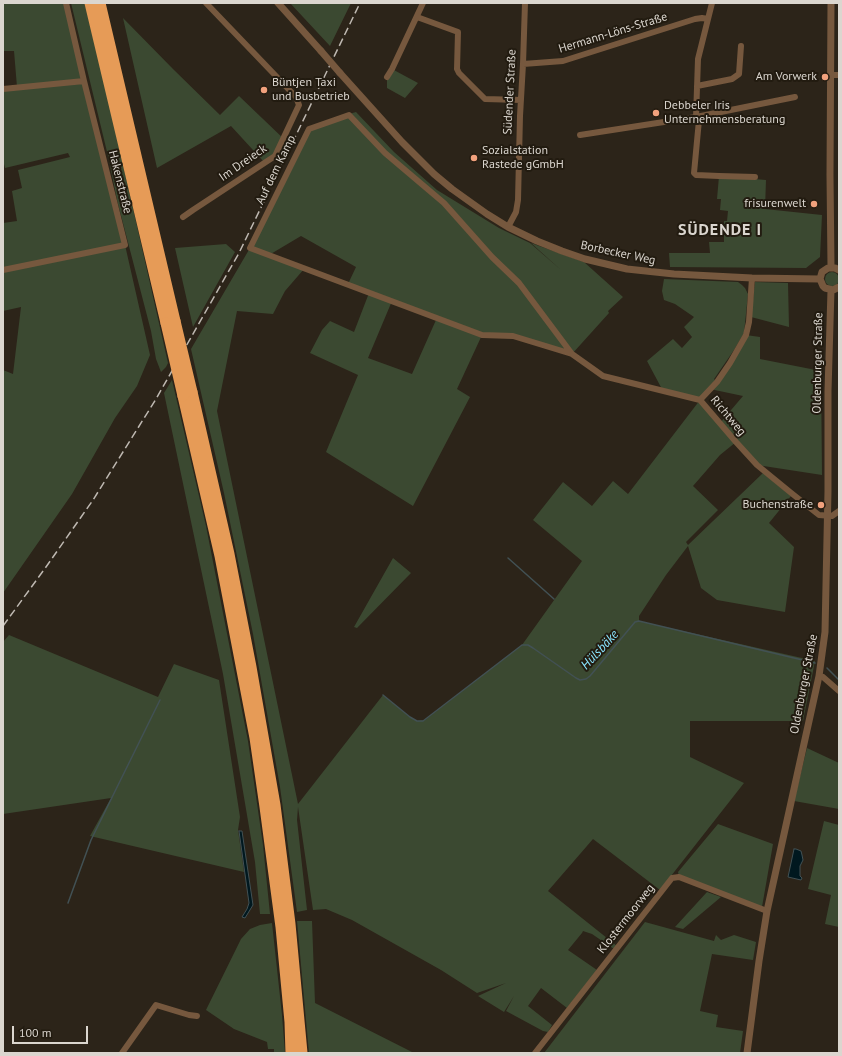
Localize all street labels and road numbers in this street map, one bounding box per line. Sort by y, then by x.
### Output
street label: Hermann-Löns-Straße [557,10,669,56]
street label: Südender Straße [501,49,519,135]
street label: Auf dem Kamp [253,133,299,207]
street label: Im Dreieck [216,141,270,185]
street label: Hakenstraße [105,149,135,215]
street label: Borbecker Weg [579,238,657,268]
street label: Oldenburger Straße [810,312,826,414]
street label: Richtweg [707,393,749,439]
street label: Oldenburger Straße [787,633,821,735]
street label: Klostermoorweg [594,881,658,957]

